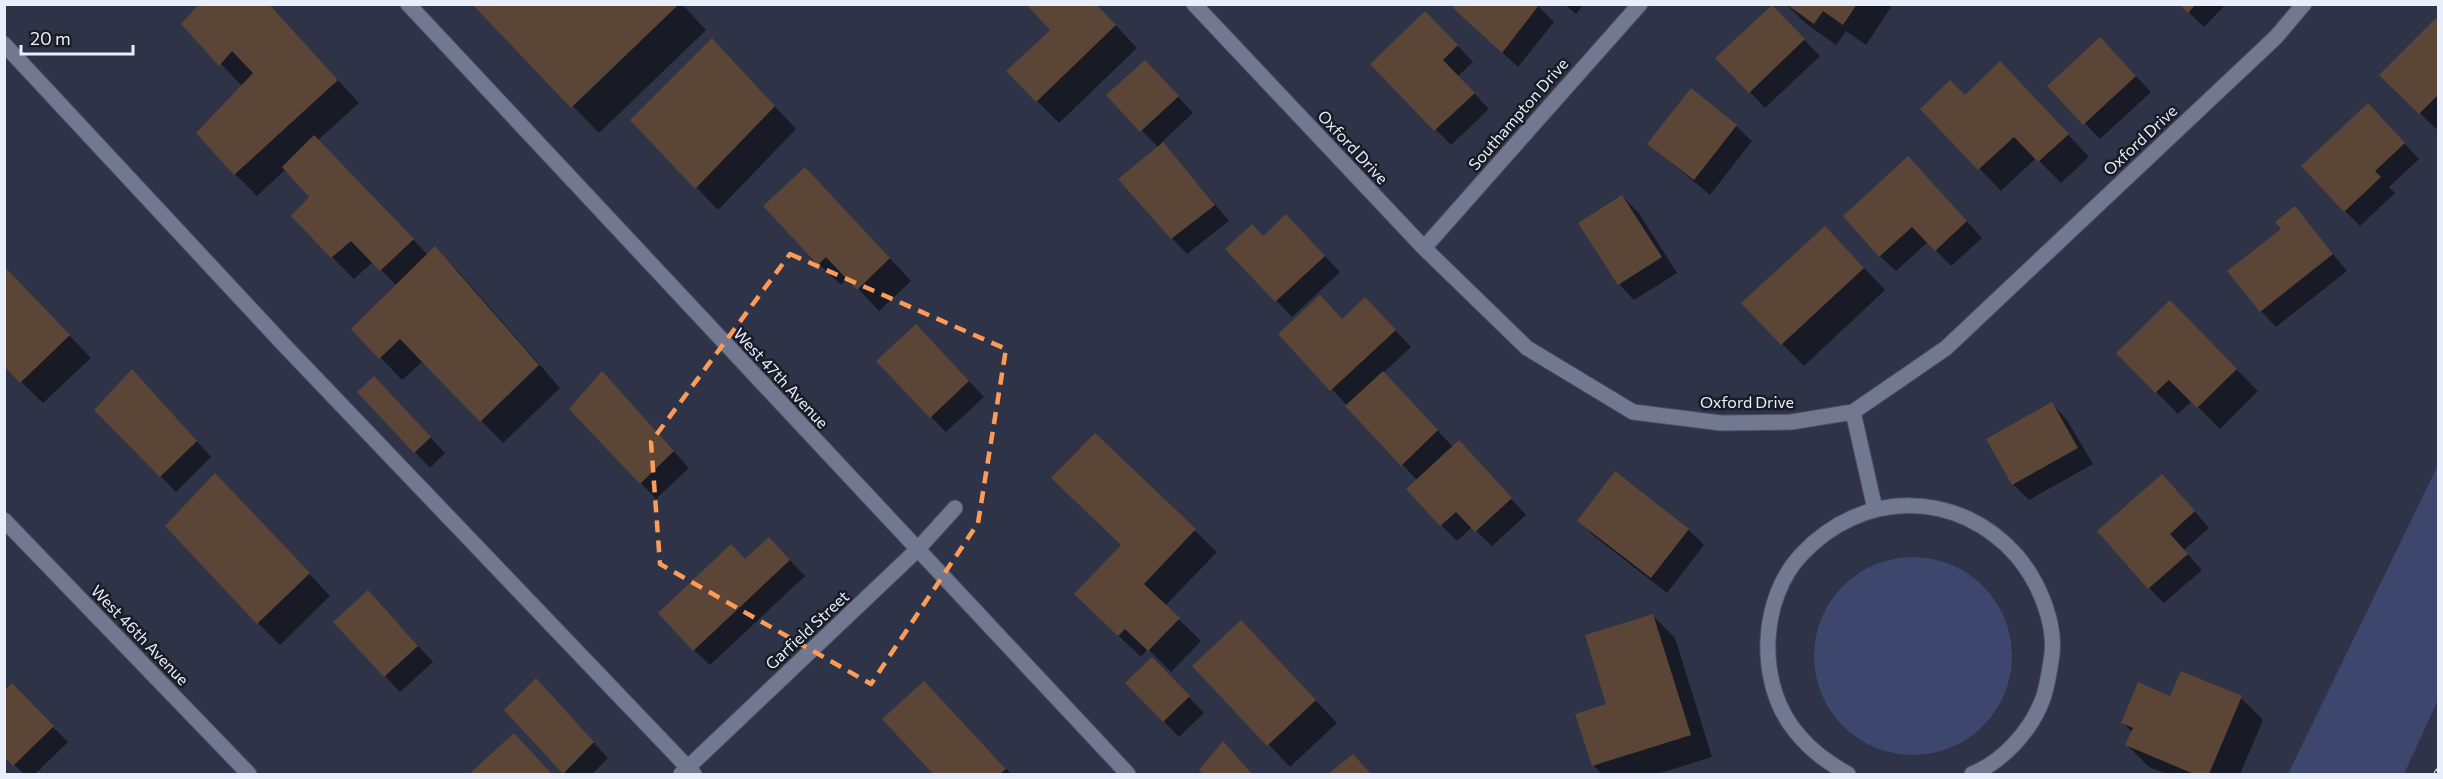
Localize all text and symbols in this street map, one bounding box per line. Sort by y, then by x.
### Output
scale bar [21,18,134,56]
text: 20 m [30,27,71,49]
street label: Southampton Drive [1464,54,1571,174]
street label: Oxford Drive [2099,101,2181,179]
street label: Oxford Drive [1314,106,1392,188]
street label: West 47th Avenue [730,324,833,432]
street label: Oxford Drive [1700,392,1794,411]
street label: West 46th Avenue [88,581,193,689]
street label: Garfield Street [761,586,853,673]

